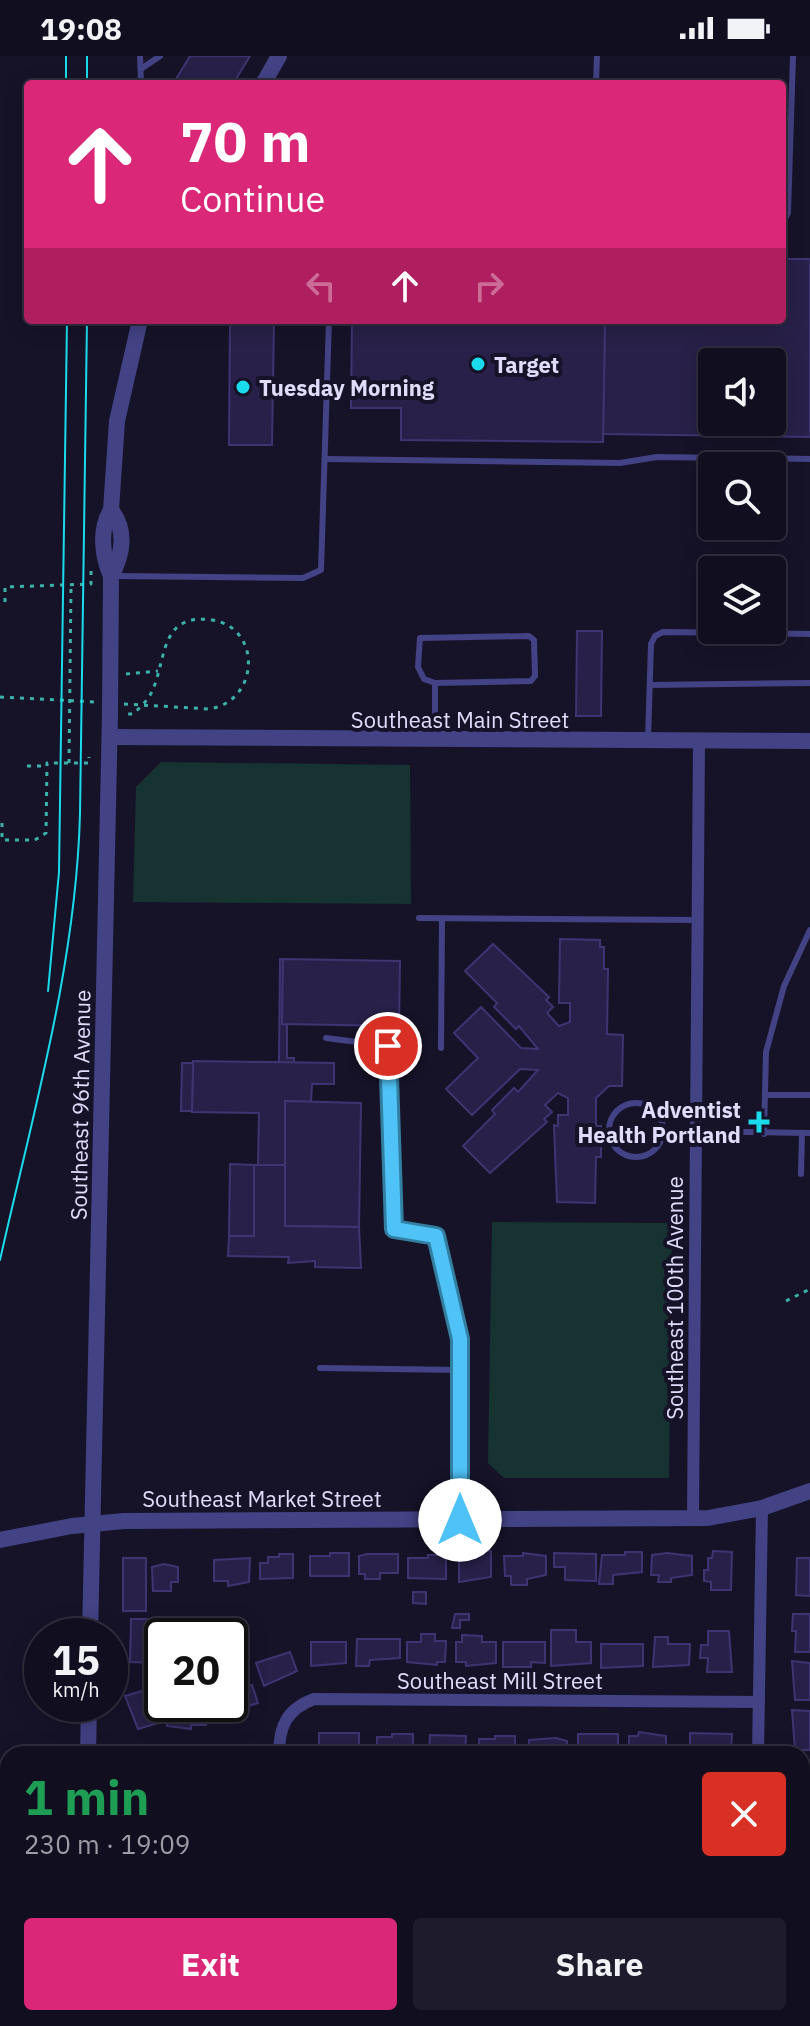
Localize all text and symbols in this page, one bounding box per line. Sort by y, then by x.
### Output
text: 19:08 [40,9,122,48]
text: 70 m [180,105,310,177]
icon: ahead [48,112,152,216]
text: Continue [180,175,325,222]
icon: left [299,264,343,308]
icon: ahead [383,264,427,308]
icon: right [467,264,511,308]
map controls [698,348,786,644]
button: sound [698,348,786,436]
place label: Target [494,350,559,379]
marker: Target [469,355,487,373]
place label: Tuesday Morning [259,373,435,402]
marker: Tuesday Morning [234,378,252,396]
button: search [698,452,786,540]
button: layers [698,556,786,644]
street label: Southeast Main Street [351,705,569,734]
street label: Southeast 96th Avenue [63,990,97,1220]
pin [354,1012,422,1080]
icon: arrive [366,1024,410,1068]
place label: Adventist Health Portland [577,1095,741,1149]
marker: Adventist Health Portland [748,1111,770,1133]
street label: Southeast 100th Avenue [660,1176,689,1420]
position arrow [418,1478,502,1562]
street label: Southeast Market Street [142,1484,382,1513]
speed limit sign: 20 [144,1618,248,1722]
text: 15 [52,1634,100,1686]
street label: Southeast Mill Street [397,1666,603,1695]
text: km/h [52,1676,100,1703]
text: 1 min [24,1766,149,1828]
button: close [702,1772,786,1856]
text: 230 m · 19:09 [24,1827,190,1861]
button: Exit [24,1918,397,2010]
button: Share [413,1918,786,2010]

